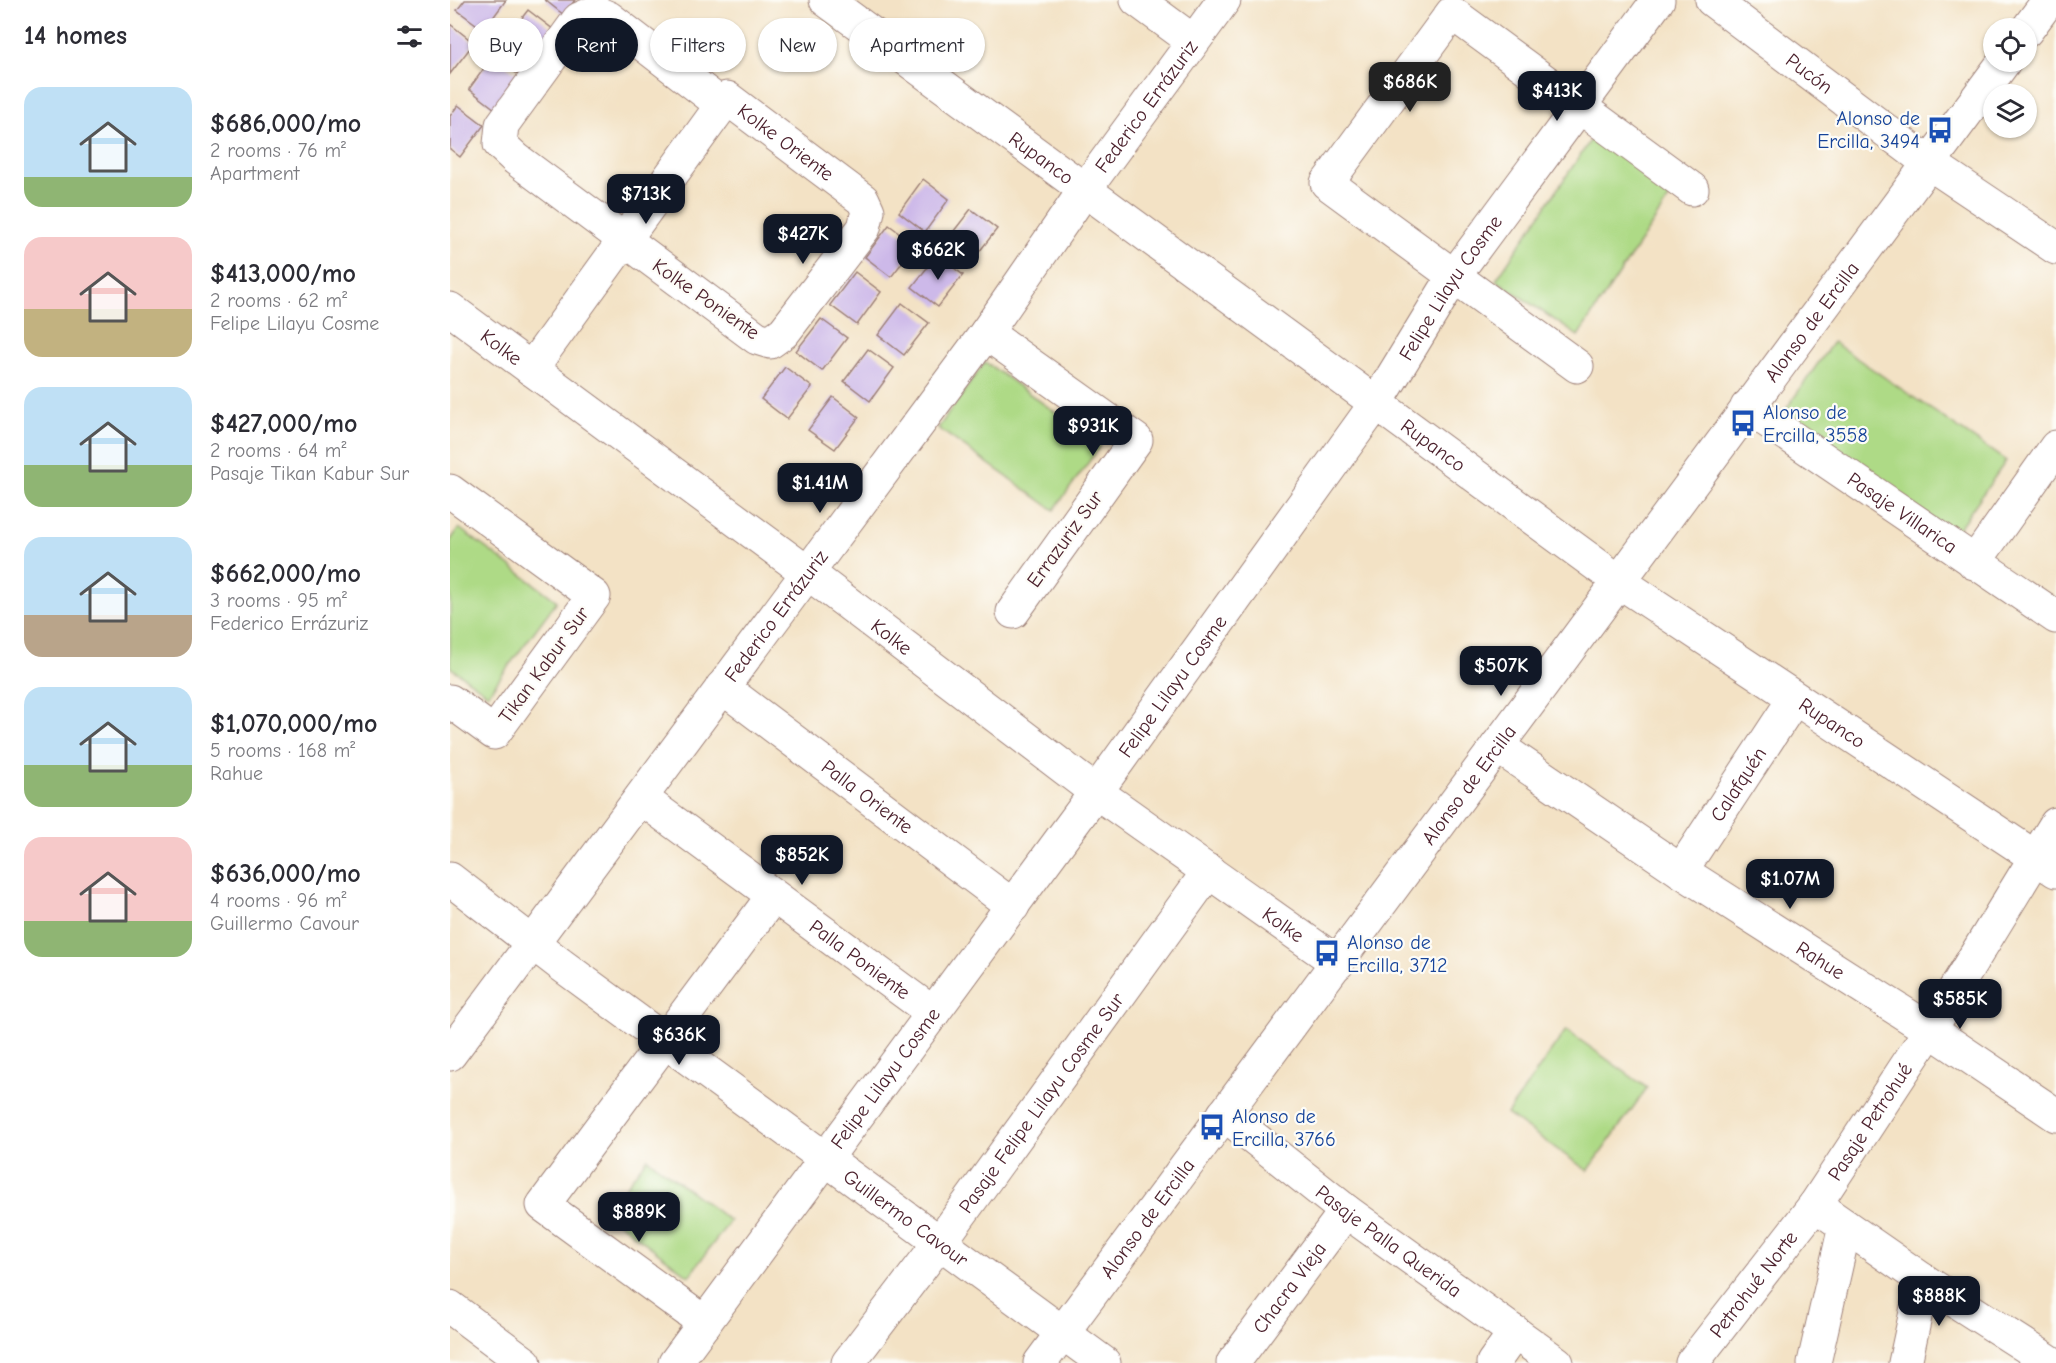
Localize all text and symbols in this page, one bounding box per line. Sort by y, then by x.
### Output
chip: Buy [468,18,543,72]
chip: Rent [555,18,638,72]
chip: Filters [650,18,746,72]
chip: New [758,18,837,72]
chip: Apartment [849,18,985,72]
map controls [1983,18,2037,138]
button: locate [1983,18,2037,72]
icon: filters [393,20,426,53]
text: 14 homes [24,21,127,51]
street label: Federico Errázuriz [1090,35,1202,177]
street label: Pucón [1782,48,1838,98]
pin: $686K [1368,62,1452,113]
text: $686K [1383,70,1437,93]
pin: $413K [1515,71,1599,122]
text: $413K [1532,79,1582,102]
button: layers [1983,84,2037,138]
street label: Kolke Oriente [733,99,838,185]
place label: Alonso de Ercilla, 3494 [1817,107,1920,153]
text: $686,000/mo [210,109,361,139]
icon: home [72,111,144,183]
bus stop icon: Alonso de Ercilla, 3494 [1925,115,1955,145]
street label: Rupanco [1005,127,1078,189]
text: 2 rooms · 76 m² [210,139,346,162]
text: Apartment [210,162,300,185]
pin: $713K [604,174,688,225]
text: $713K [621,182,671,205]
street label: Felipe Lilayu Cosme [1394,210,1507,364]
pin: $427K [761,214,845,265]
text: $427K [777,222,829,245]
pin: $662K [896,230,980,281]
text: $662K [911,238,965,261]
street label: Kolke Poniente [648,254,764,344]
street label: Alonso de Ercilla [1760,257,1863,386]
text: $413,000/mo [210,259,356,289]
icon: home [72,261,144,333]
text: 2 rooms · 62 m² [210,289,347,312]
text: Felipe Lilayu Cosme [210,312,379,335]
street label: Kolke [476,324,527,370]
place label: Alonso de Ercilla, 3558 [1763,401,1868,447]
pin: $931K [1051,406,1135,457]
bus stop icon: Alonso de Ercilla, 3558 [1728,408,1758,438]
text: $427,000/mo [210,409,357,439]
icon: home [72,411,144,483]
text: $931K [1067,414,1119,437]
street label: Rupanco [1397,414,1470,476]
text: 2 rooms · 64 m² [210,439,346,462]
text: Pasaje Tikan Kabur Sur [210,462,409,485]
pin: $1.41M [771,463,869,514]
street label: Pasaje Villarica [1843,467,1962,558]
text: $1.41M [792,471,848,494]
street label: Errazuriz Sur [1022,486,1108,592]
street label: Federico Errázuriz [719,545,832,686]
text: $662,000/mo [210,559,361,589]
icon: home [72,561,144,633]
text: 3 rooms · 95 m² [210,589,347,612]
street label: Tikan Kabur Sur [494,602,594,728]
street label: Felipe Lilayu Cosme [1113,611,1231,762]
text: Federico Errázuriz [210,612,368,635]
street label: Kolke [867,614,917,660]
pin: $507K [1459,646,1543,697]
text: $507K [1474,654,1528,677]
street label: Rupanco [1795,692,1870,753]
text: $1,070,000/mo [210,709,377,739]
icon: home [72,711,144,783]
street label: Alonso de Ercilla [1417,720,1521,849]
text: 5 rooms · 168 m² [210,739,355,762]
street label: Calafquén [1705,743,1771,826]
street label: Palla Oriente [817,755,918,838]
text: Rahue [210,762,263,785]
pin: $852K [760,835,844,886]
text: $852K [775,843,829,866]
text: $636,000/mo [210,859,361,889]
pin: $1.07M [1741,859,1839,910]
icon: home [72,861,144,933]
text: $1.07M [1760,867,1820,890]
text: 4 rooms · 96 m² [210,889,347,912]
street label: Kolke [1258,902,1309,947]
text: Guillermo Cavour [210,912,359,935]
street label: Palla Poniente [805,915,915,1004]
place label: Alonso de Ercilla, 3712 [1347,931,1448,977]
street label: Rahue [1792,936,1849,984]
bus stop icon: Alonso de Ercilla, 3712 [1312,938,1342,968]
pin: $585K [1918,979,2002,1030]
text: $585K [1933,987,1987,1010]
street label: Pasaje Felipe Lilayu Cosme Sur [954,988,1128,1217]
street label: Felipe Lilayu Cosme [826,1003,945,1153]
pin: $636K [637,1015,721,1066]
text: $636K [652,1023,706,1046]
street label: Pasaje Petrohué [1823,1058,1917,1185]
place label: Alonso de Ercilla, 3766 [1232,1105,1336,1151]
bus stop icon: Alonso de Ercilla, 3766 [1197,1112,1227,1142]
street label: Alonso de Ercilla [1095,1154,1199,1283]
street label: Guillermo Cavour [839,1164,973,1271]
street label: Pasaje Palla Querida [1311,1180,1466,1302]
pin: $889K [597,1192,681,1243]
text: $889K [612,1200,666,1223]
street label: Petrohué Norte [1705,1226,1802,1342]
street label: Chacra Vieja [1248,1237,1331,1338]
pin: $888K [1897,1276,1981,1327]
text: $888K [1912,1284,1966,1307]

